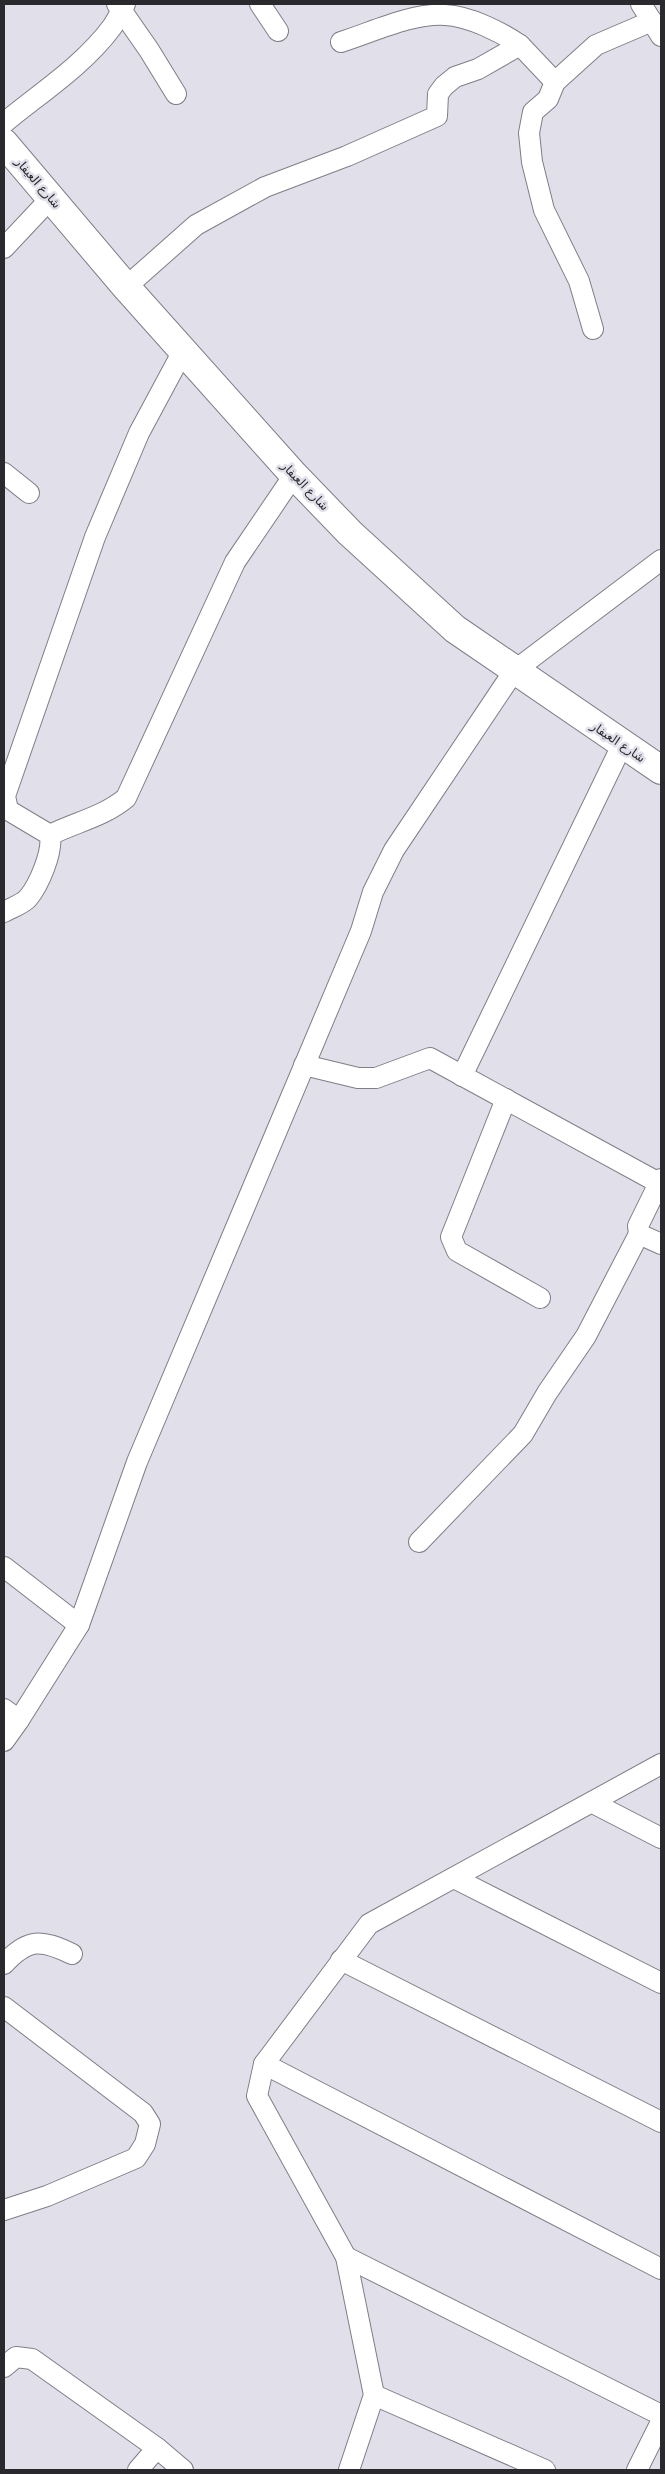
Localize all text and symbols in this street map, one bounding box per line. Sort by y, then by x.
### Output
street label: شارع العيفار [11,154,64,212]
street label: شارع العيفار [277,458,332,514]
street label: شارع العيفار [587,718,648,766]

